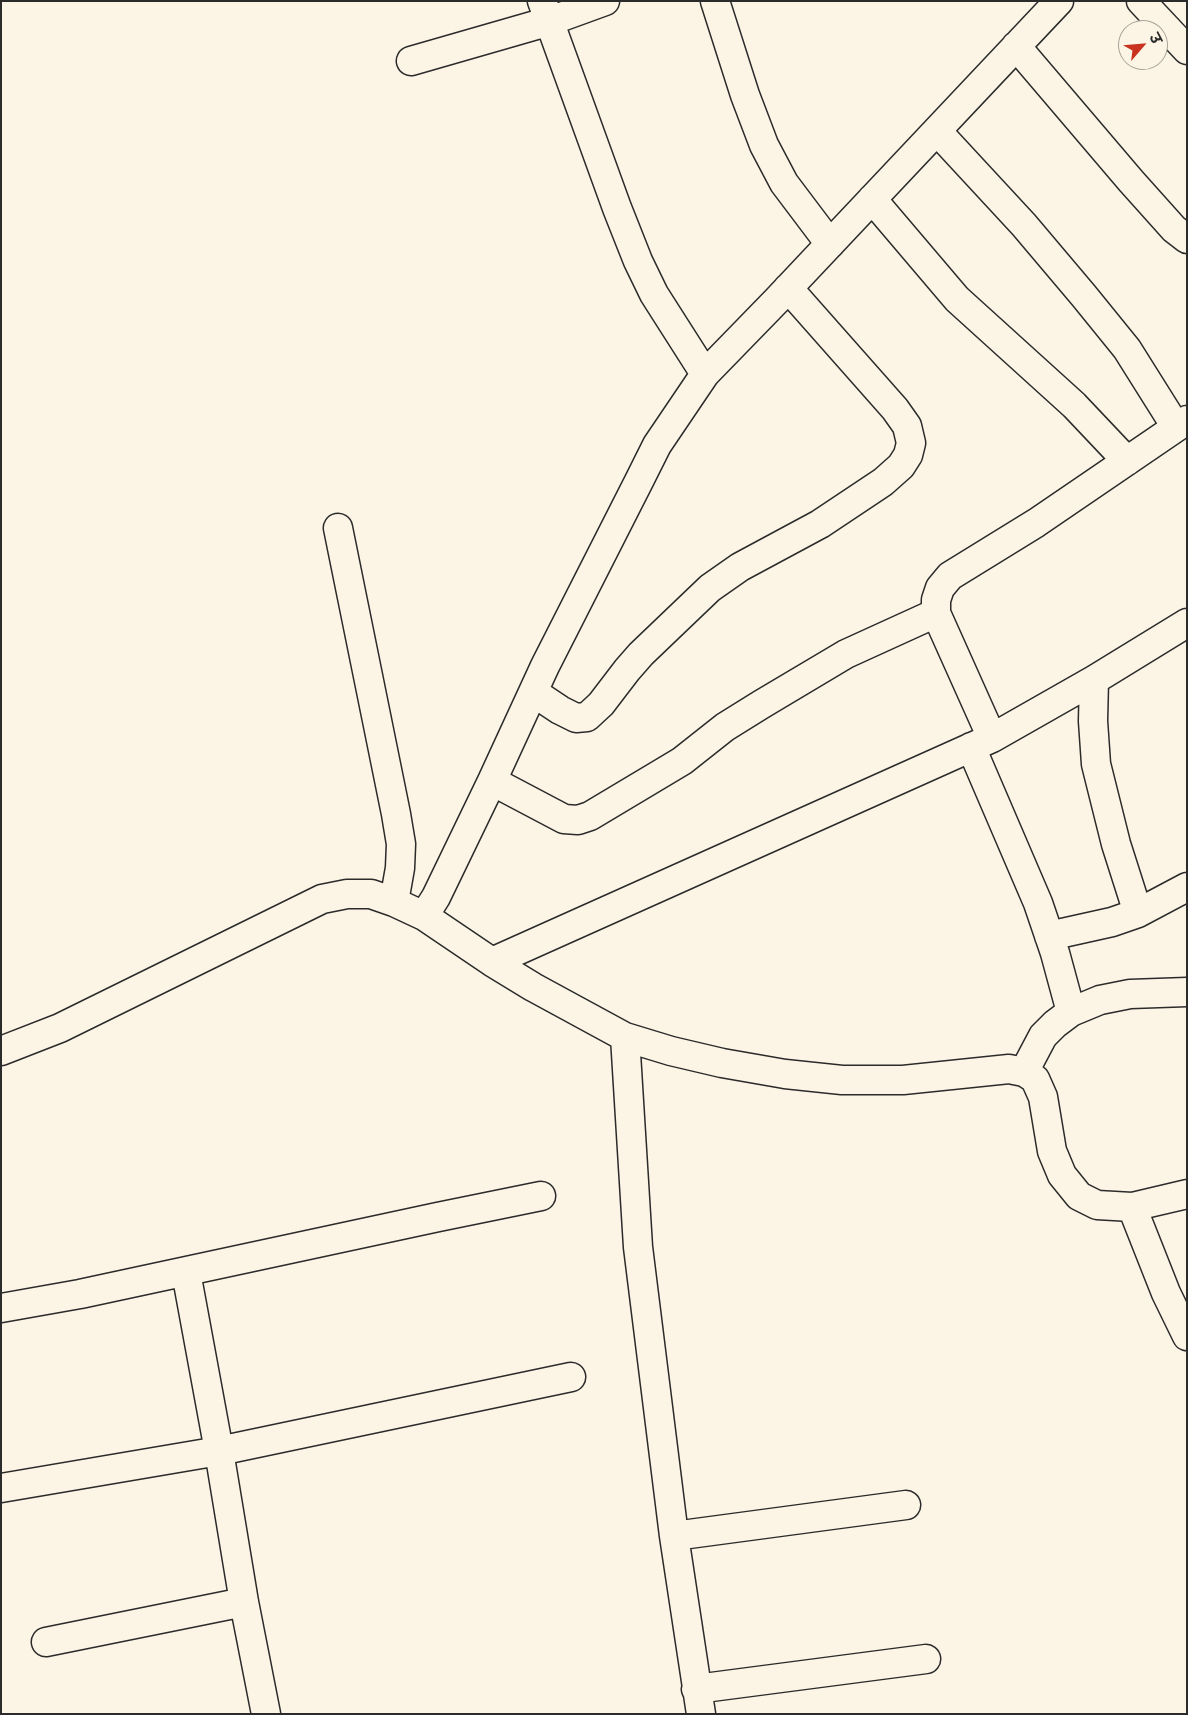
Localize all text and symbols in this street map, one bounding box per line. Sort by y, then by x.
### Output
north arrow [1118,20,1168,70]
text: उ [1145,30,1166,47]

